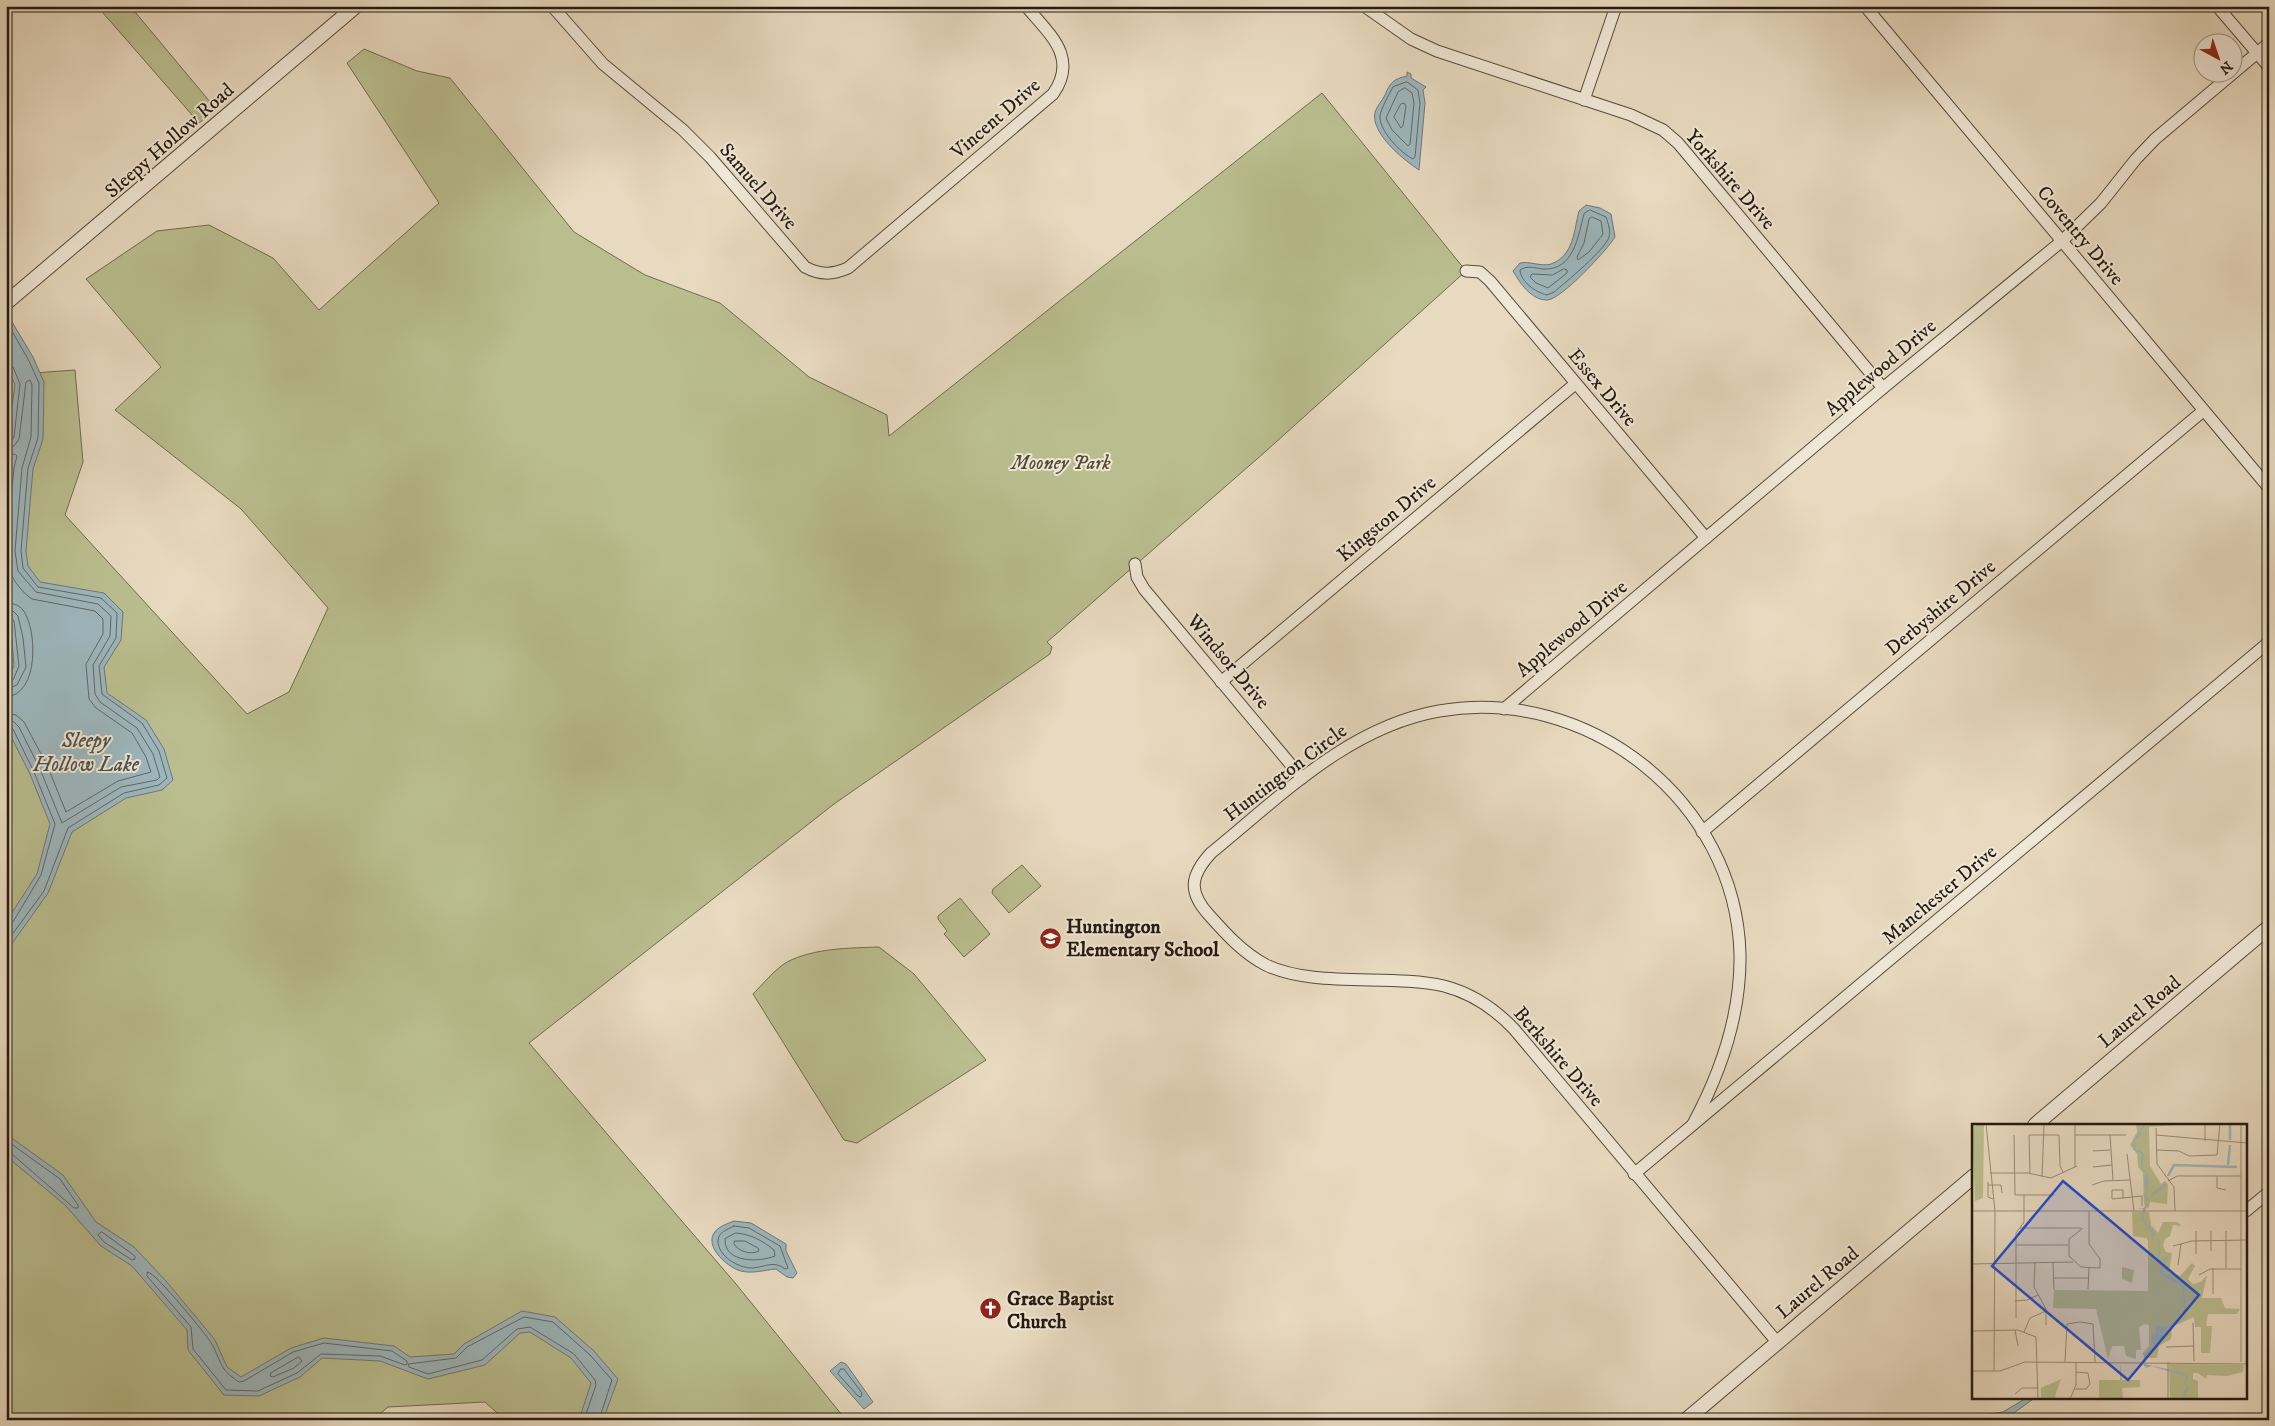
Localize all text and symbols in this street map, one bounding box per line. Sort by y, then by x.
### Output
north arrow [2192,32,2242,82]
text: N [2215,57,2236,78]
street label: Vincent Drive [945,73,1046,165]
street label: Sleepy Hollow Road [100,78,240,204]
street label: Yorkshire Drive [1679,125,1780,235]
street label: Samuel Drive [713,139,802,235]
street label: Coventry Drive [2031,181,2129,291]
street label: Applewood Drive [1820,314,1942,422]
street label: Essex Drive [1562,344,1642,432]
park label: Mooney Park [1009,451,1111,476]
street label: Kingston Drive [1332,471,1442,568]
street label: Derbyshire Drive [1881,555,2001,662]
street label: Applewood Drive [1511,575,1633,683]
street label: Windsor Drive [1180,609,1275,715]
street label: Huntington Circle [1219,719,1352,828]
water label: Sleepy Hollow Lake [32,728,140,778]
street label: Manchester Drive [1877,840,2002,950]
place label: Huntington Elementary School [1066,915,1220,963]
school or university icon: Huntington Elementary School [1038,926,1062,950]
street label: Laurel Road [2094,970,2186,1054]
street label: Berkshire Drive [1507,1002,1608,1112]
inset map [1972,1124,2248,1398]
street label: Laurel Road [1772,1241,1864,1325]
place label: Grace Baptist Church [1007,1287,1115,1335]
church icon: Grace Baptist Church [979,1297,1003,1321]

